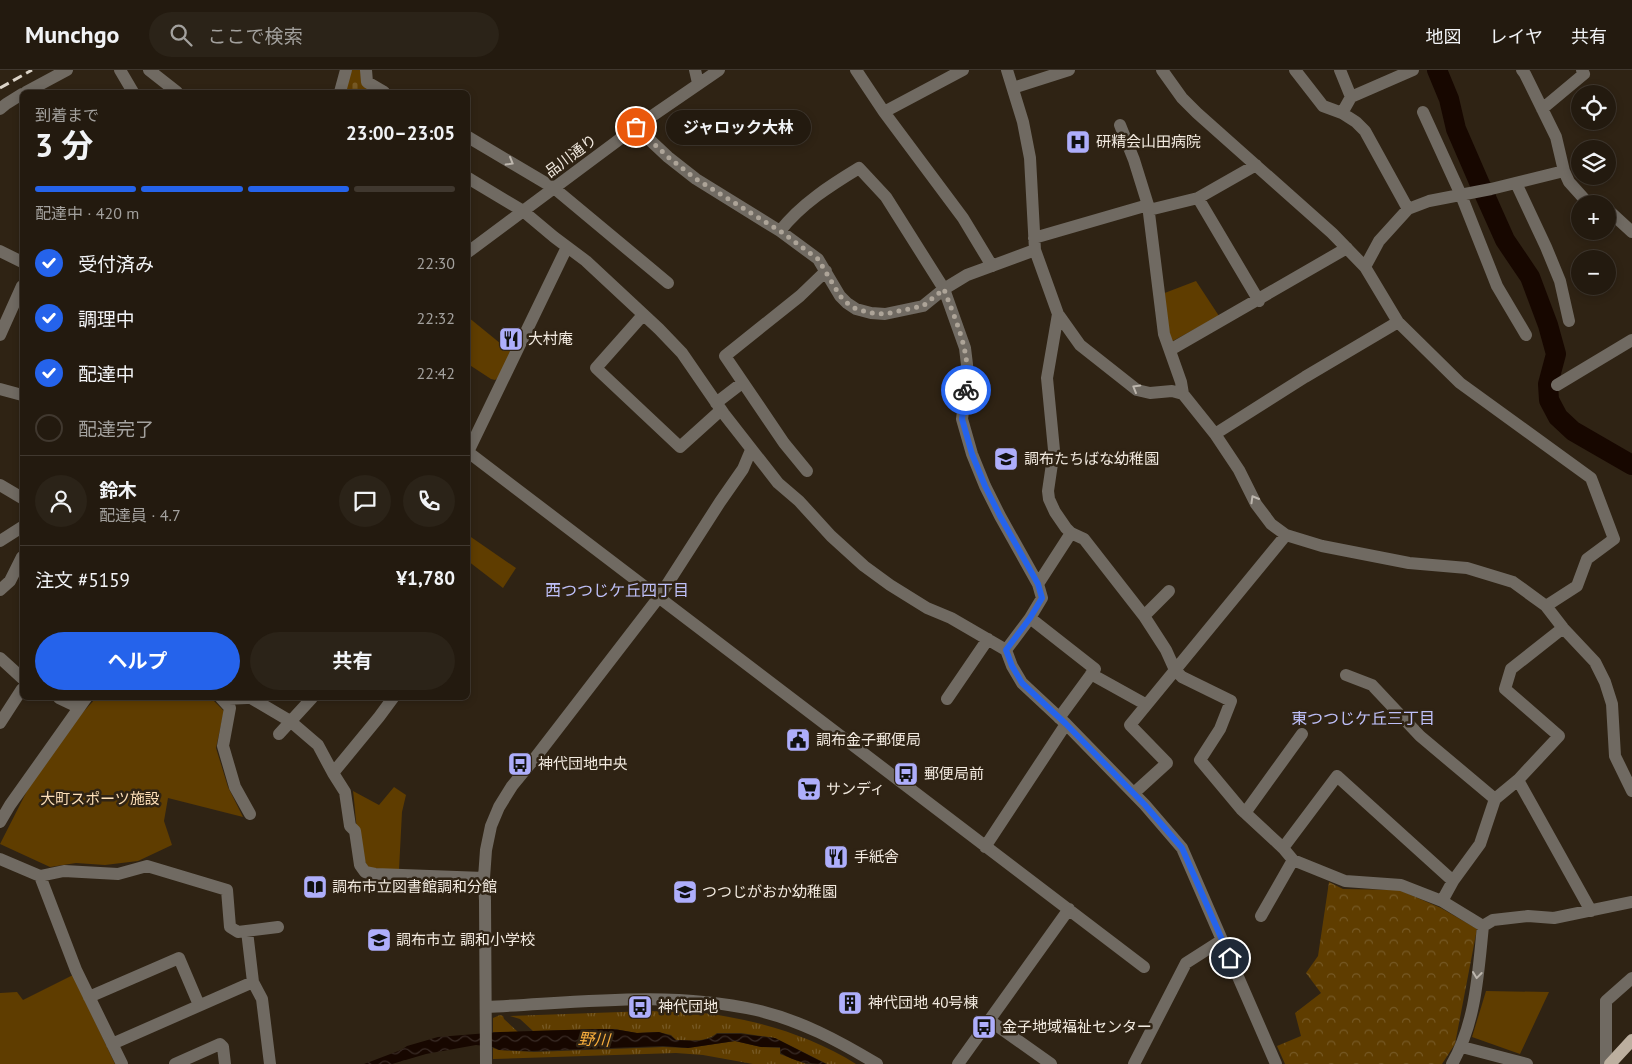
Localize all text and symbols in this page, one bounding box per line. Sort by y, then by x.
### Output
search box [149,12,499,57]
text: Munchgo [25,19,119,50]
icon: search [167,21,195,49]
text: ここで検索 [207,24,302,48]
text: 地図 [1426,25,1462,48]
text: レイヤ [1490,25,1543,48]
text: 共有 [1571,25,1607,48]
map controls [1571,85,1616,295]
button: locate [1571,85,1616,130]
text: 到着まで [35,105,99,125]
pin [615,106,657,148]
callout: ジャロック大林 [666,110,811,144]
icon: bag [622,113,650,141]
text: ジャロック大林 [683,117,794,137]
text: 23:00–23:05 [346,121,455,145]
text: 3 分 [35,124,93,166]
hospital icon: 研精会山田病院 [1065,129,1091,155]
street label: 品川通り [541,130,600,181]
place label: 研精会山田病院 [1096,132,1201,151]
button: layers [1571,140,1616,185]
one-way arrow [504,155,513,165]
button: + [1571,195,1616,240]
text: 配達中 · 420 m [35,203,139,223]
icon: check [35,249,63,277]
button: − [1571,250,1616,295]
text: 受付済み [78,252,154,276]
text: 22:30 [417,253,455,273]
icon: check [35,304,63,332]
text: 調理中 [78,307,135,331]
text: 22:32 [417,308,455,328]
restaurant icon: 大村庵 [498,326,524,352]
place label: 大村庵 [528,329,573,348]
icon: check [35,359,63,387]
text: 配達中 [78,362,135,386]
text: 22:42 [417,363,455,383]
courier [941,365,991,415]
icon: bike [952,376,980,404]
one-way arrow [1132,384,1141,394]
text: 配達完了 [78,417,154,441]
school or university icon: 調布たちばな幼稚園 [993,446,1019,472]
place label: 調布たちばな幼稚園 [1024,449,1159,468]
button: person [35,475,87,527]
button: chat [339,475,391,527]
button: phone [403,475,455,527]
text: 鈴木 [99,478,137,502]
one-way arrow [1250,496,1260,505]
text: 配達員 · 4.7 [99,505,181,525]
text: ¥1,780 [396,566,455,590]
text: 注文 #5159 [35,568,130,592]
district label: 西つつじケ丘四丁目 [545,580,689,600]
button: ヘルプ [35,632,240,690]
button: 共有 [250,632,455,690]
district label: 東つつじケ丘三丁目 [1291,708,1435,728]
public building icon: 調布金子郵便局 [785,727,811,753]
place label: 調布金子郵便局 [816,730,921,749]
bus stop icon: 神代団地中央 [507,751,533,777]
place label: 神代団地中央 [538,754,628,773]
bus stop icon: 郵便局前 [893,761,919,787]
place label: 郵便局前 [924,764,984,783]
supermarket icon: サンディ [796,776,822,802]
place label: サンディ [826,779,885,798]
park label: 大町スポーツ施設 [40,789,160,808]
restaurant icon: 手紙舎 [823,844,849,870]
place label: 手紙舎 [854,847,899,866]
library icon: 調布市立図書館調和分館 [302,874,328,900]
place label: 調布市立図書館調和分館 [332,877,497,896]
school or university icon: つつじがおか幼稚園 [672,879,698,905]
place label: つつじがおか幼稚園 [702,882,837,901]
school or university icon: 調布市立 調和小学校 [366,927,392,953]
place label: 調布市立 調和小学校 [396,930,535,949]
pin [1209,937,1251,979]
icon: home [1216,944,1244,972]
one-way arrow [1472,971,1483,979]
building icon: 神代団地 40号棟 [837,990,863,1016]
place label: 神代団地 40号棟 [868,993,978,1012]
bus stop icon: 神代団地 [627,994,653,1020]
place label: 神代団地 [658,997,718,1016]
bus stop icon: 金子地域福祉センター [971,1014,997,1040]
place label: 金子地域福祉センター [1002,1017,1152,1036]
water label: 野川 [577,1028,612,1050]

